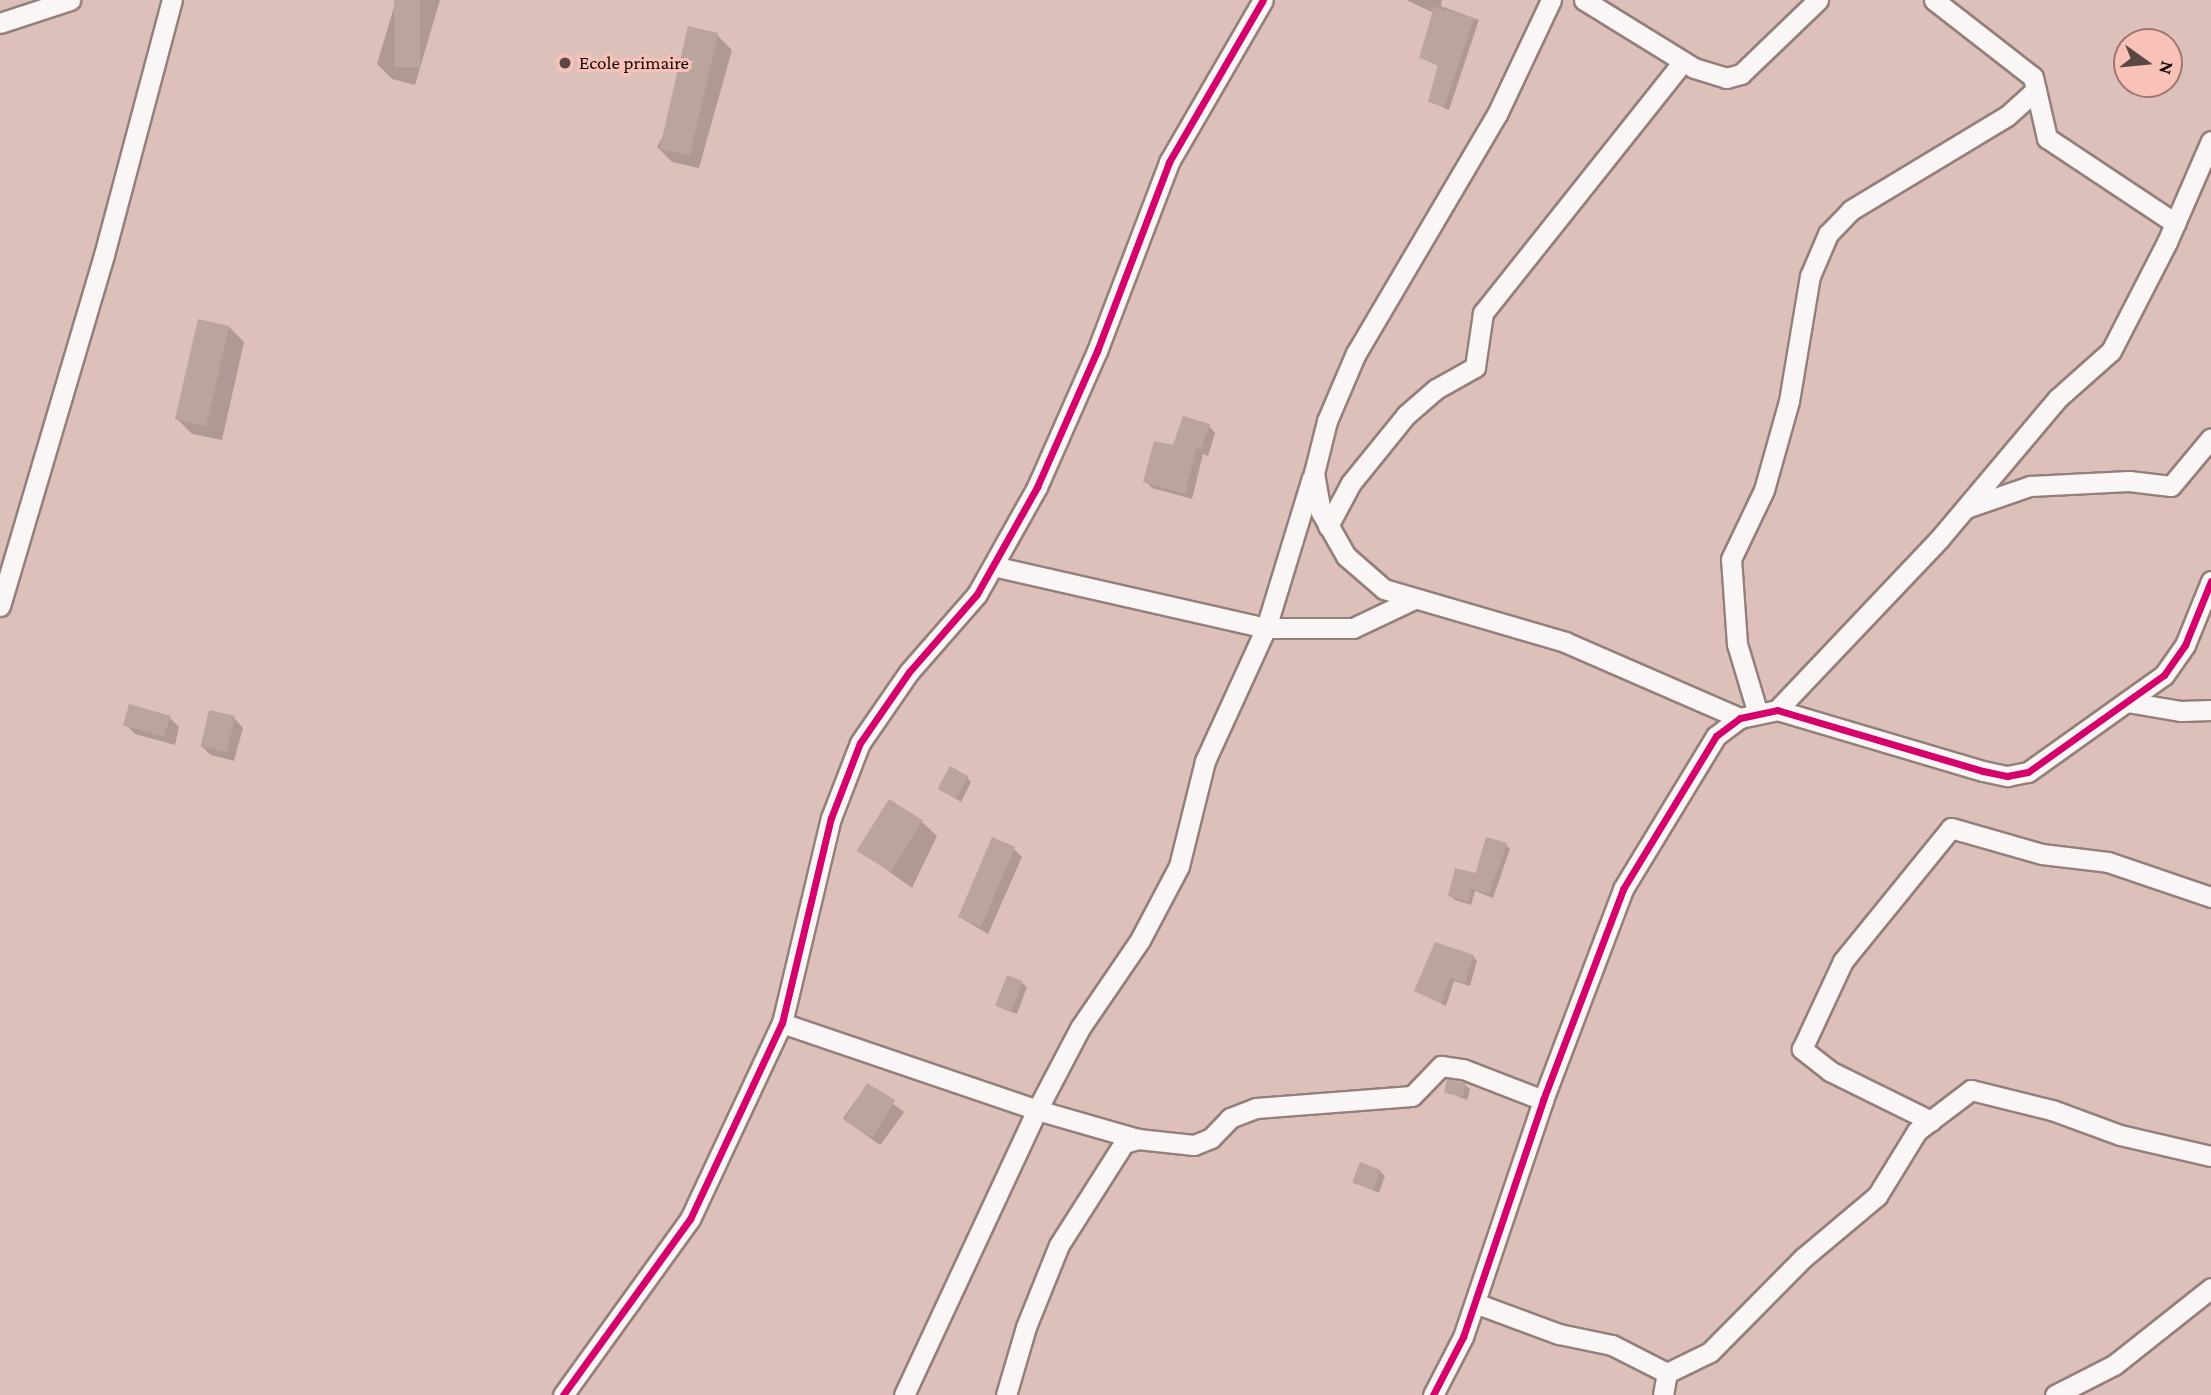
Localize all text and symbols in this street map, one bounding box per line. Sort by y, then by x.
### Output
north arrow [2113,28,2183,98]
place label: Ecole primaire [579,52,689,74]
marker: Ecole primaire [557,55,573,71]
text: N [2155,59,2179,77]

